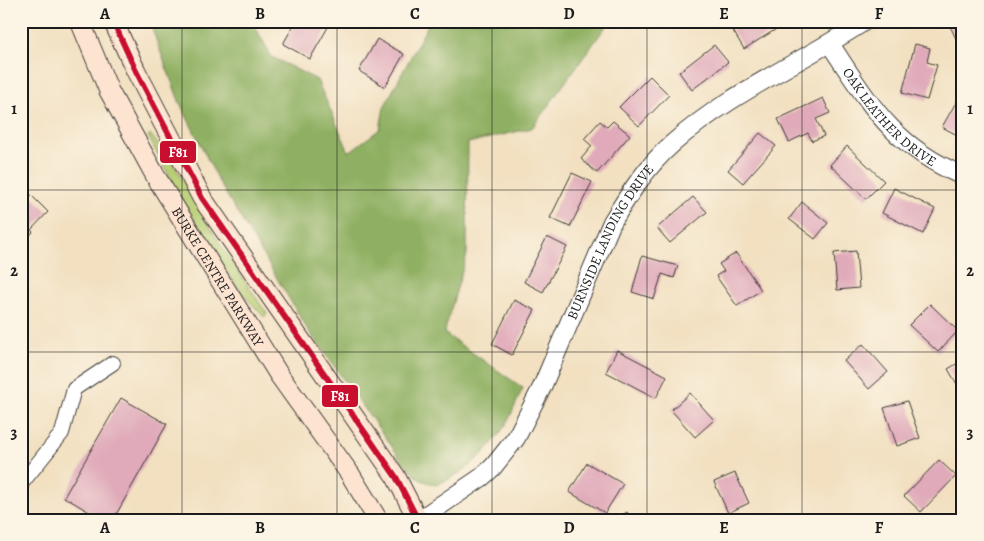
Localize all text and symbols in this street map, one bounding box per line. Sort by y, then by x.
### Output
text: A [99,3,111,25]
text: B [255,3,265,25]
text: C [410,3,420,25]
text: D [563,3,575,25]
text: E [719,3,729,25]
text: F [875,3,884,25]
street label: OAK LEATHER DRIVE [838,64,940,171]
text: 1 [11,98,17,120]
text: 1 [967,98,973,120]
line badge: F81 [159,140,197,164]
text: F81 [168,143,188,162]
street label: BURNSIDE LANDING DRIVE [563,160,658,323]
street label: BURKE CENTRE PARKWAY [167,203,268,351]
text: 2 [10,260,18,282]
text: 2 [966,260,974,282]
line badge: F81 [321,384,359,408]
text: F81 [330,387,350,406]
text: 3 [11,422,18,444]
text: 3 [967,422,974,444]
text: A [99,517,111,539]
text: B [255,517,265,539]
text: C [410,517,420,539]
text: D [563,517,575,539]
text: E [719,517,729,539]
text: F [875,517,884,539]

